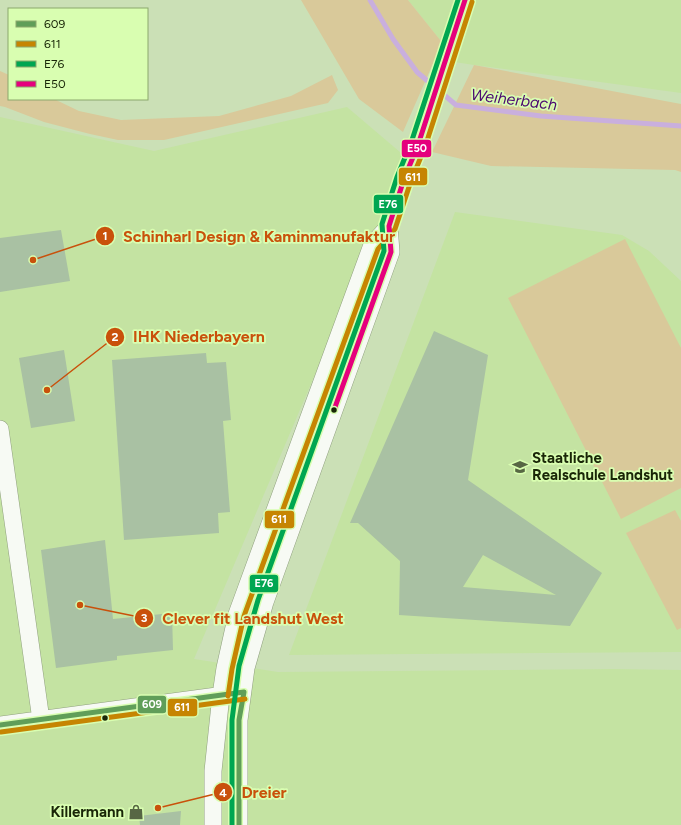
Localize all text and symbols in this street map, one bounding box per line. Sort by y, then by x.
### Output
legend [8,8,148,100]
text: 609 [44,17,65,31]
text: 611 [44,37,61,51]
text: E76 [44,57,65,71]
text: E50 [44,77,66,91]
water label: Weiherbach [470,85,558,114]
line badge: E50 [401,139,432,158]
text: E50 [407,142,427,155]
line badge: 611 [398,167,428,186]
text: 611 [405,171,421,184]
line badge: E76 [373,194,404,214]
text: E76 [379,198,398,211]
callout: Schinharl Design & Kaminmanufaktur [95,222,403,250]
text: Schinharl Design & Kaminmanufaktur [123,227,395,246]
text: 1 [102,229,108,243]
callout: IHK Niederbayern [105,323,273,351]
text: IHK Niederbayern [133,327,265,346]
text: 2 [112,330,119,344]
unlabelled marker [329,405,339,415]
place label: Staatliche Realschule Landshut [532,449,673,484]
school or university icon: Staatliche Realschule Landshut [511,458,529,476]
line badge: 611 [264,510,295,529]
text: 611 [271,513,287,526]
line badge: E76 [249,574,279,593]
text: E76 [255,577,274,590]
callout: Clever fit Landshut West [134,604,352,632]
text: Clever fit Landshut West [162,609,344,628]
text: 3 [141,611,148,625]
line badge: 609 [137,695,167,714]
text: 609 [142,698,162,711]
line badge: 611 [167,698,198,717]
text: 611 [174,701,190,714]
unlabelled marker [100,713,110,723]
callout: Dreier [213,778,294,806]
text: Dreier [241,783,287,802]
text: 4 [219,786,227,800]
place label: Killermann [51,803,124,821]
shop icon: Killermann [127,803,145,821]

